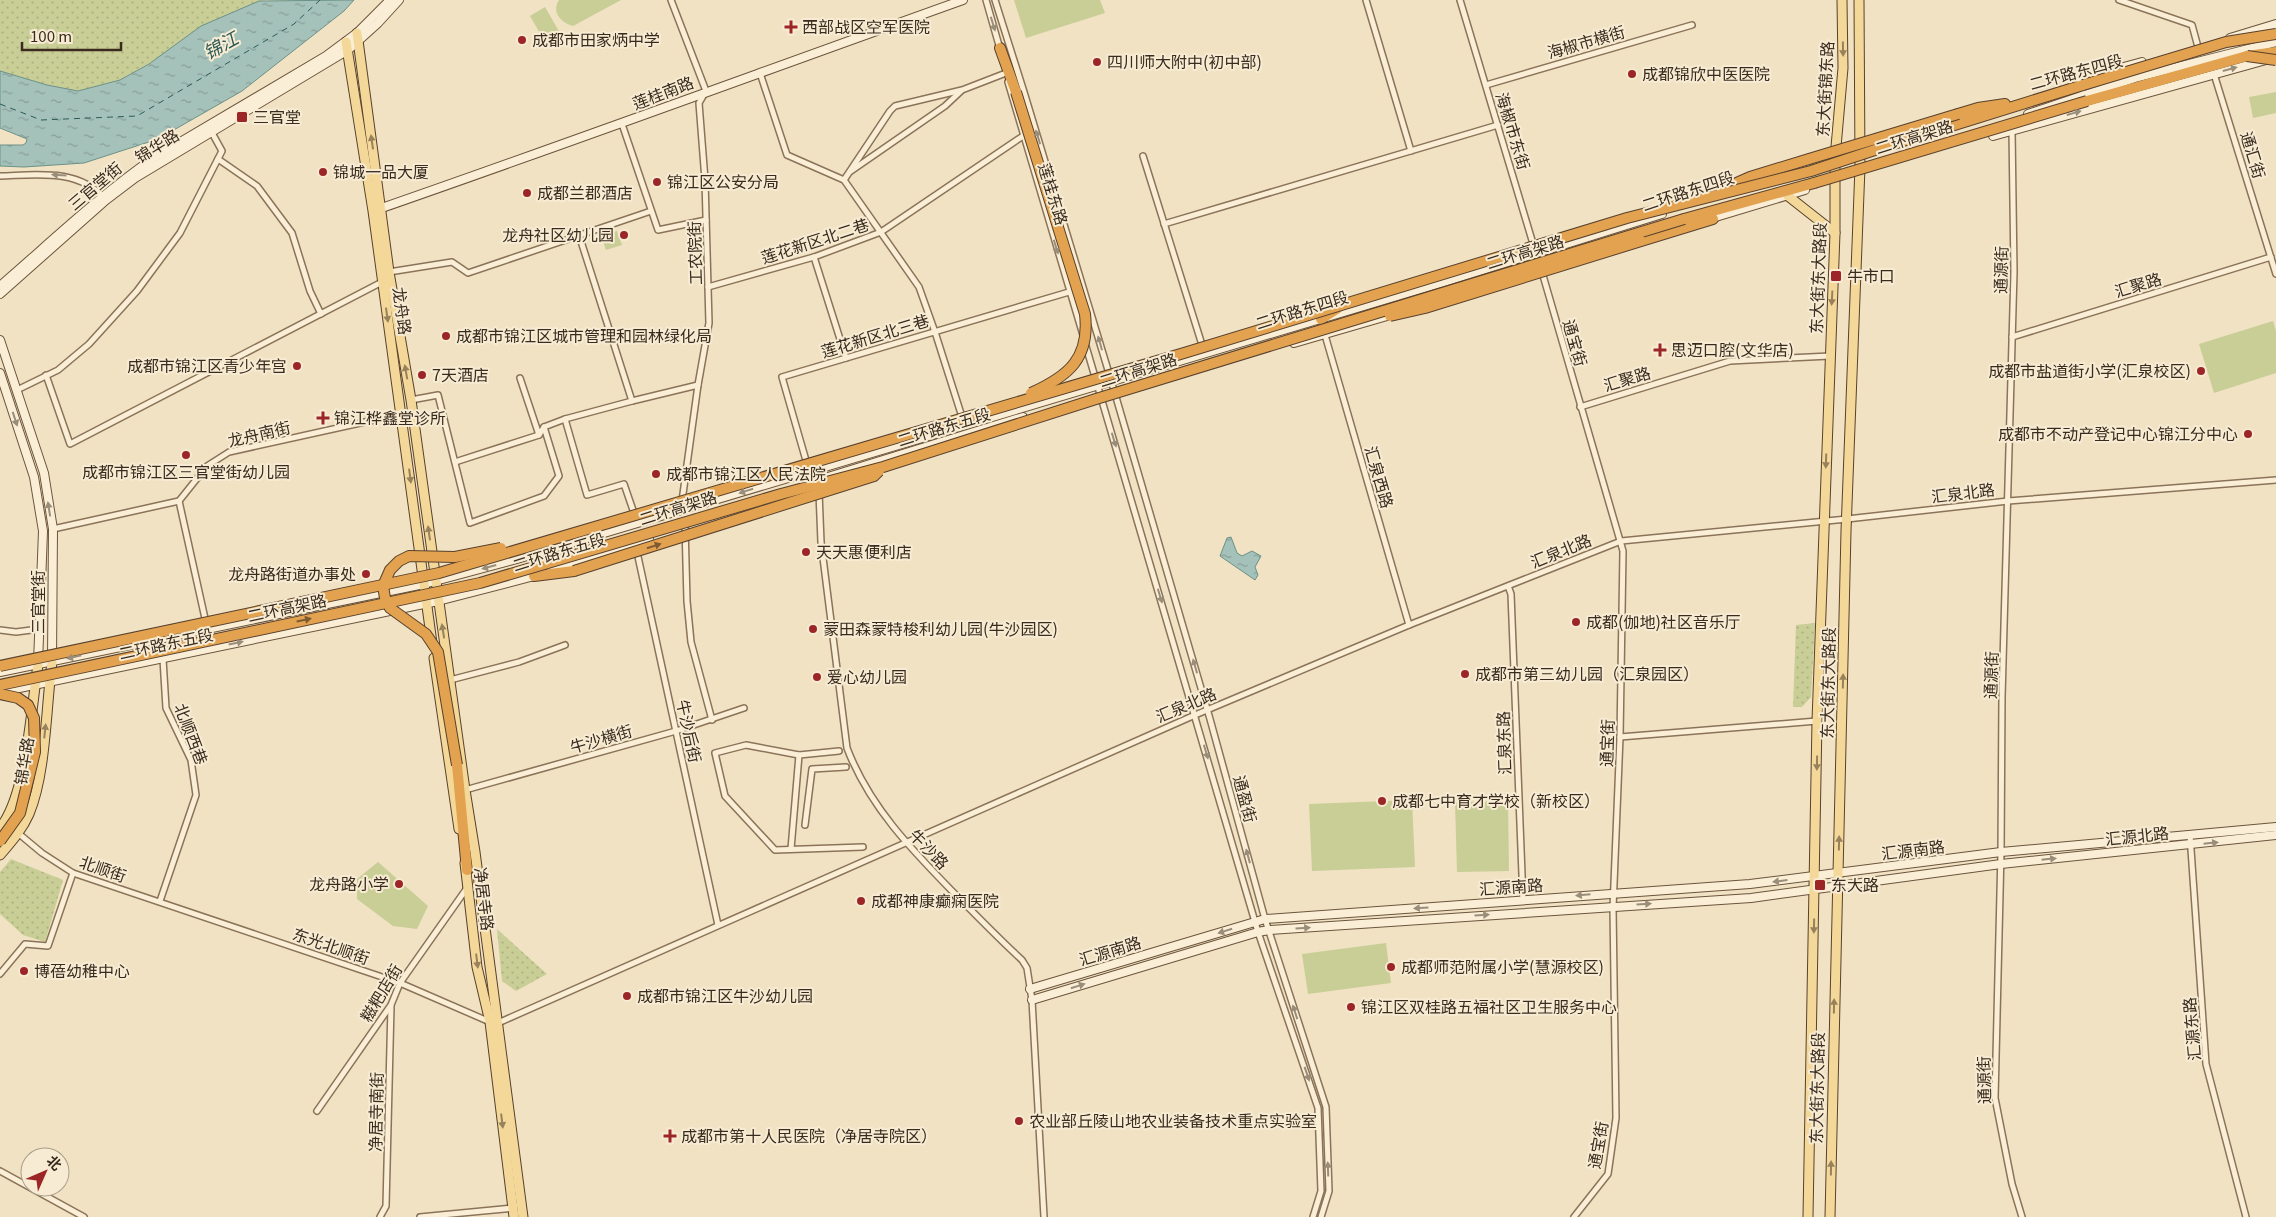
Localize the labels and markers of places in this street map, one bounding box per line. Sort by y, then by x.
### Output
place label: 西部战区空军医院 [802,14,930,38]
marker: 西部战区空军医院 [784,20,798,34]
place label: 成都市田家炳中学 [532,27,660,51]
marker: 成都市田家炳中学 [516,34,528,46]
place label: 四川师大附中(初中部) [1107,49,1262,73]
marker: 四川师大附中(初中部) [1091,56,1103,68]
place label: 成都锦欣中医医院 [1642,61,1770,85]
marker: 成都锦欣中医医院 [1626,68,1638,80]
place label: 三官堂 [253,104,301,128]
marker: 三官堂 [235,110,249,124]
place label: 锦城一品大厦 [333,159,429,183]
marker: 锦城一品大厦 [317,166,329,178]
place label: 锦江区公安分局 [667,169,779,193]
marker: 锦江区公安分局 [651,176,663,188]
place label: 成都兰郡酒店 [537,180,633,204]
marker: 成都兰郡酒店 [521,187,533,199]
place label: 龙舟社区幼儿园 [502,222,614,246]
marker: 龙舟社区幼儿园 [618,229,630,241]
place label: 牛市口 [1847,263,1895,287]
marker: 牛市口 [1829,269,1843,283]
place label: 成都市锦江区城市管理和园林绿化局 [456,323,712,347]
marker: 成都市锦江区城市管理和园林绿化局 [440,330,452,342]
place label: 思迈口腔(文华店) [1671,337,1794,361]
marker: 思迈口腔(文华店) [1653,343,1667,357]
place label: 成都市锦江区青少年宫 [127,353,287,377]
place label: 成都市盐道街小学(汇泉校区) [1988,358,2191,382]
marker: 成都市锦江区青少年宫 [291,360,303,372]
place label: 7天酒店 [432,362,489,386]
marker: 成都市盐道街小学(汇泉校区) [2195,365,2207,377]
marker: 7天酒店 [416,369,428,381]
place label: 锦江桦鑫堂诊所 [334,405,446,429]
marker: 锦江桦鑫堂诊所 [316,411,330,425]
place label: 成都市不动产登记中心锦江分中心 [1998,421,2238,445]
marker: 成都市不动产登记中心锦江分中心 [2242,428,2254,440]
marker: 成都市锦江区三官堂街幼儿园 [180,449,192,461]
place label: 成都市锦江区三官堂街幼儿园 [82,459,290,483]
place label: 成都市锦江区人民法院 [666,461,826,485]
marker: 成都市锦江区人民法院 [650,468,662,480]
place label: 天天惠便利店 [816,539,912,563]
marker: 天天惠便利店 [800,546,812,558]
place label: 龙舟路街道办事处 [228,561,356,585]
marker: 龙舟路街道办事处 [360,568,372,580]
place label: 成都(伽地)社区音乐厅 [1586,609,1741,633]
place label: 蒙田森蒙特梭利幼儿园(牛沙园区) [823,616,1058,640]
marker: 成都(伽地)社区音乐厅 [1570,616,1582,628]
marker: 蒙田森蒙特梭利幼儿园(牛沙园区) [807,623,819,635]
place label: 成都市第三幼儿园（汇泉园区） [1475,661,1699,685]
place label: 爱心幼儿园 [827,664,907,688]
marker: 成都市第三幼儿园（汇泉园区） [1459,668,1471,680]
marker: 爱心幼儿园 [811,671,823,683]
place label: 成都七中育才学校（新校区） [1392,788,1600,812]
marker: 成都七中育才学校（新校区） [1376,795,1388,807]
place label: 龙舟路小学 [309,871,389,895]
place label: 东大路 [1831,872,1879,896]
marker: 龙舟路小学 [393,878,405,890]
marker: 东大路 [1813,878,1827,892]
place label: 成都神康癫痫医院 [871,888,999,912]
marker: 成都神康癫痫医院 [855,895,867,907]
place label: 成都师范附属小学(慧源校区) [1401,954,1604,978]
place label: 博蓓幼稚中心 [34,958,130,982]
marker: 成都师范附属小学(慧源校区) [1385,961,1397,973]
marker: 博蓓幼稚中心 [18,965,30,977]
place label: 成都市锦江区牛沙幼儿园 [637,983,813,1007]
marker: 成都市锦江区牛沙幼儿园 [621,990,633,1002]
place label: 锦江区双桂路五福社区卫生服务中心 [1361,994,1617,1018]
marker: 锦江区双桂路五福社区卫生服务中心 [1345,1001,1357,1013]
place label: 农业部丘陵山地农业装备技术重点实验室 [1029,1108,1317,1132]
marker: 农业部丘陵山地农业装备技术重点实验室 [1013,1115,1025,1127]
place label: 成都市第十人民医院（净居寺院区） [681,1123,937,1147]
marker: 成都市第十人民医院（净居寺院区） [663,1129,677,1143]

